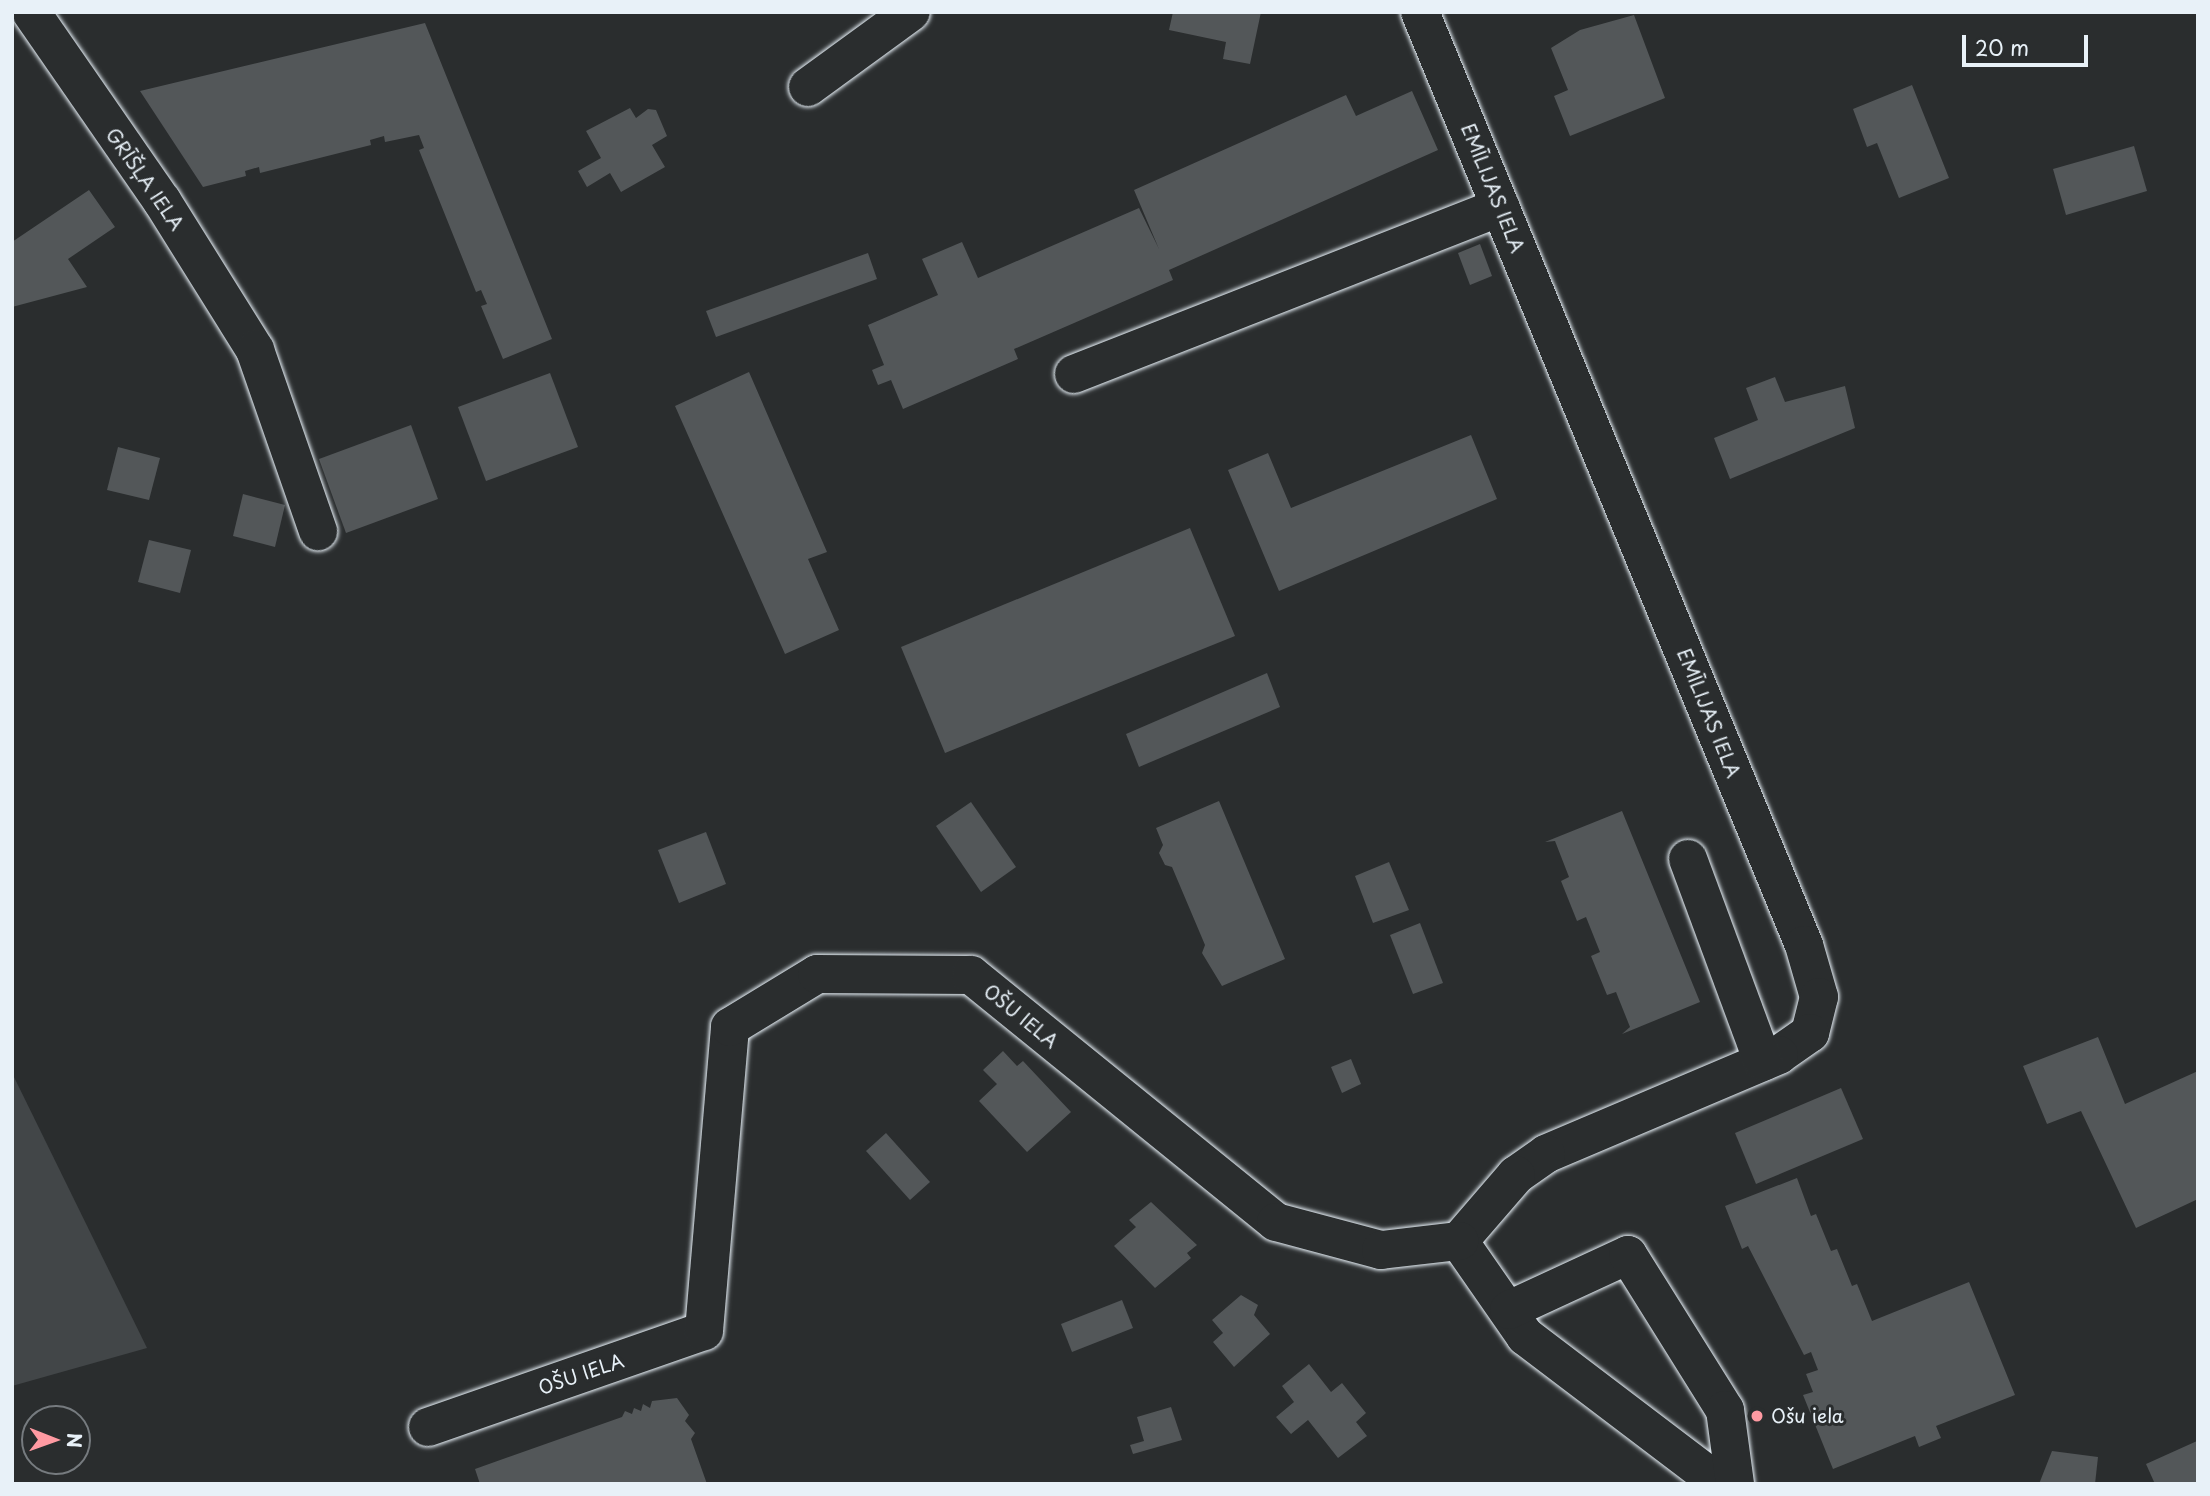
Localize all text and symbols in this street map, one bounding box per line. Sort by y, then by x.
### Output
scale bar [1965,21,2091,65]
text: 20 m [1975,31,2029,63]
street label: EMĪLIJAS IELA [1457,120,1529,256]
street label: GRĪŠĻA IELA [102,124,188,234]
street label: EMĪLIJAS IELA [1673,645,1745,781]
street label: OŠU IELA [979,979,1063,1053]
street label: OŠU IELA [535,1349,627,1399]
north arrow [21,1405,91,1475]
place label: Ošu iela [1771,1405,1844,1427]
marker: Ošu iela [1749,1408,1765,1424]
text: N [61,1433,89,1448]

